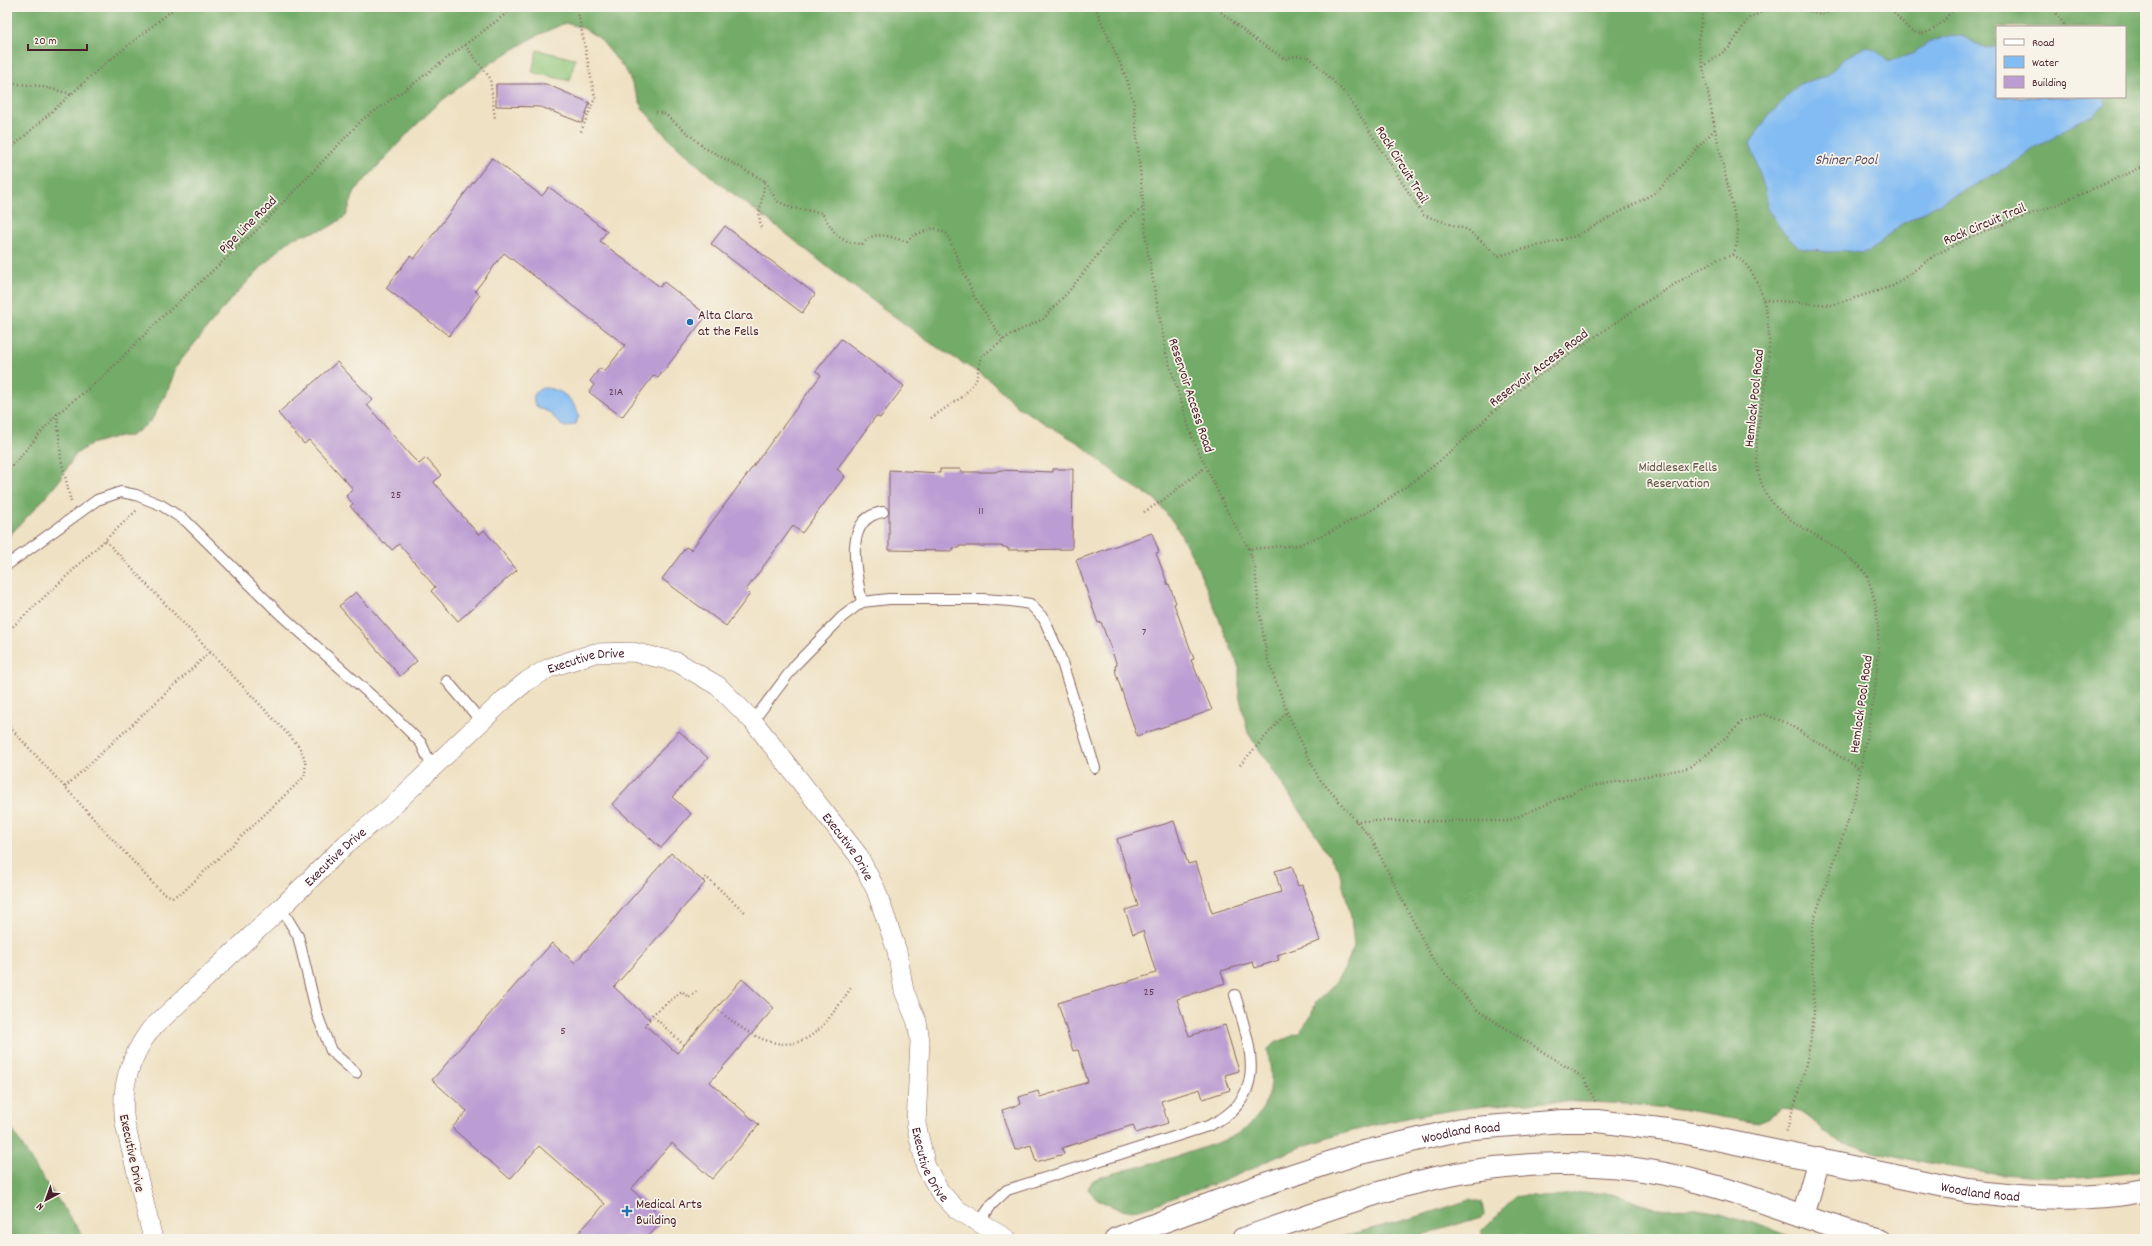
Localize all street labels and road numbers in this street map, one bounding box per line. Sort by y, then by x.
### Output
street label: Rock Circuit Trail [1369,122,1433,208]
street label: Pipe Line Road [215,192,282,259]
street label: Rock Circuit Trail [1940,198,2030,251]
street label: Reservoir Access Road [1485,325,1593,413]
street label: Reservoir Access Road [1162,336,1218,456]
street label: Hemlock Pool Road [1740,348,1770,448]
street label: Executive Drive [545,644,625,680]
street label: Hemlock Pool Road [1845,654,1879,755]
street label: Executive Drive [816,809,878,885]
street label: Executive Drive [300,823,372,892]
street label: Executive Drive [113,1113,149,1194]
street label: Woodland Road [1420,1118,1501,1150]
street label: Executive Drive [905,1125,953,1207]
street label: Woodland Road [1939,1178,2020,1208]

